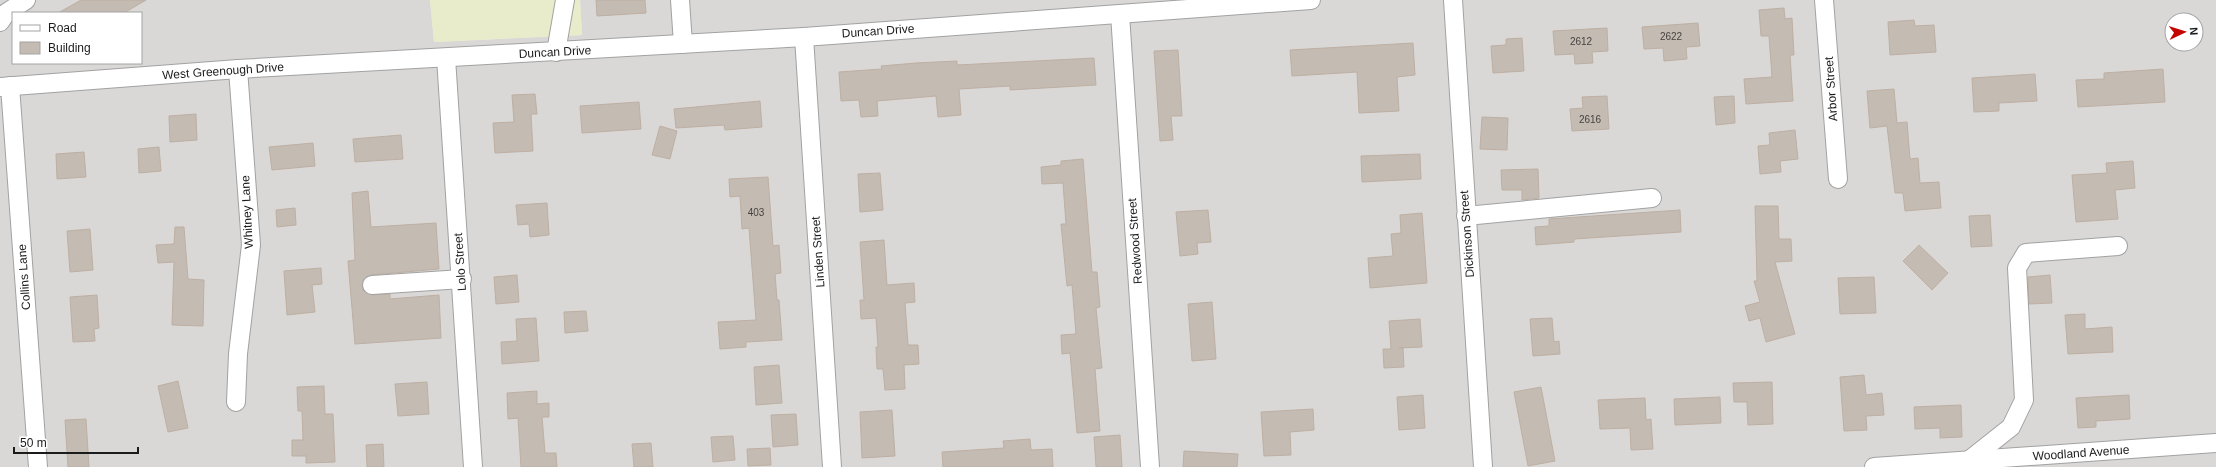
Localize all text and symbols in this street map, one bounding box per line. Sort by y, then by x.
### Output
legend [12,12,142,64]
north arrow [2164,12,2204,52]
text: Road [48,21,77,35]
street label: Duncan Drive [841,21,915,41]
text: N [2188,27,2200,36]
house number: 2622 [1660,31,1683,42]
house number: 2612 [1570,36,1593,47]
text: Building [48,41,91,55]
street label: Duncan Drive [518,43,592,61]
street label: Arbor Street [1822,56,1840,122]
street label: West Greenough Drive [162,60,285,82]
house number: 2616 [1579,114,1602,125]
street label: Whitney Lane [238,175,256,249]
street label: Dickinson Street [1457,189,1477,278]
street label: Redwood Street [1125,197,1145,284]
house number: 403 [748,207,765,218]
street label: Linden Street [808,215,827,288]
street label: Lolo Street [451,232,469,291]
street label: Collins Lane [15,243,33,310]
scale bar [14,429,138,455]
text: 50 m [20,436,47,450]
street label: Woodland Avenue [2032,443,2130,463]

